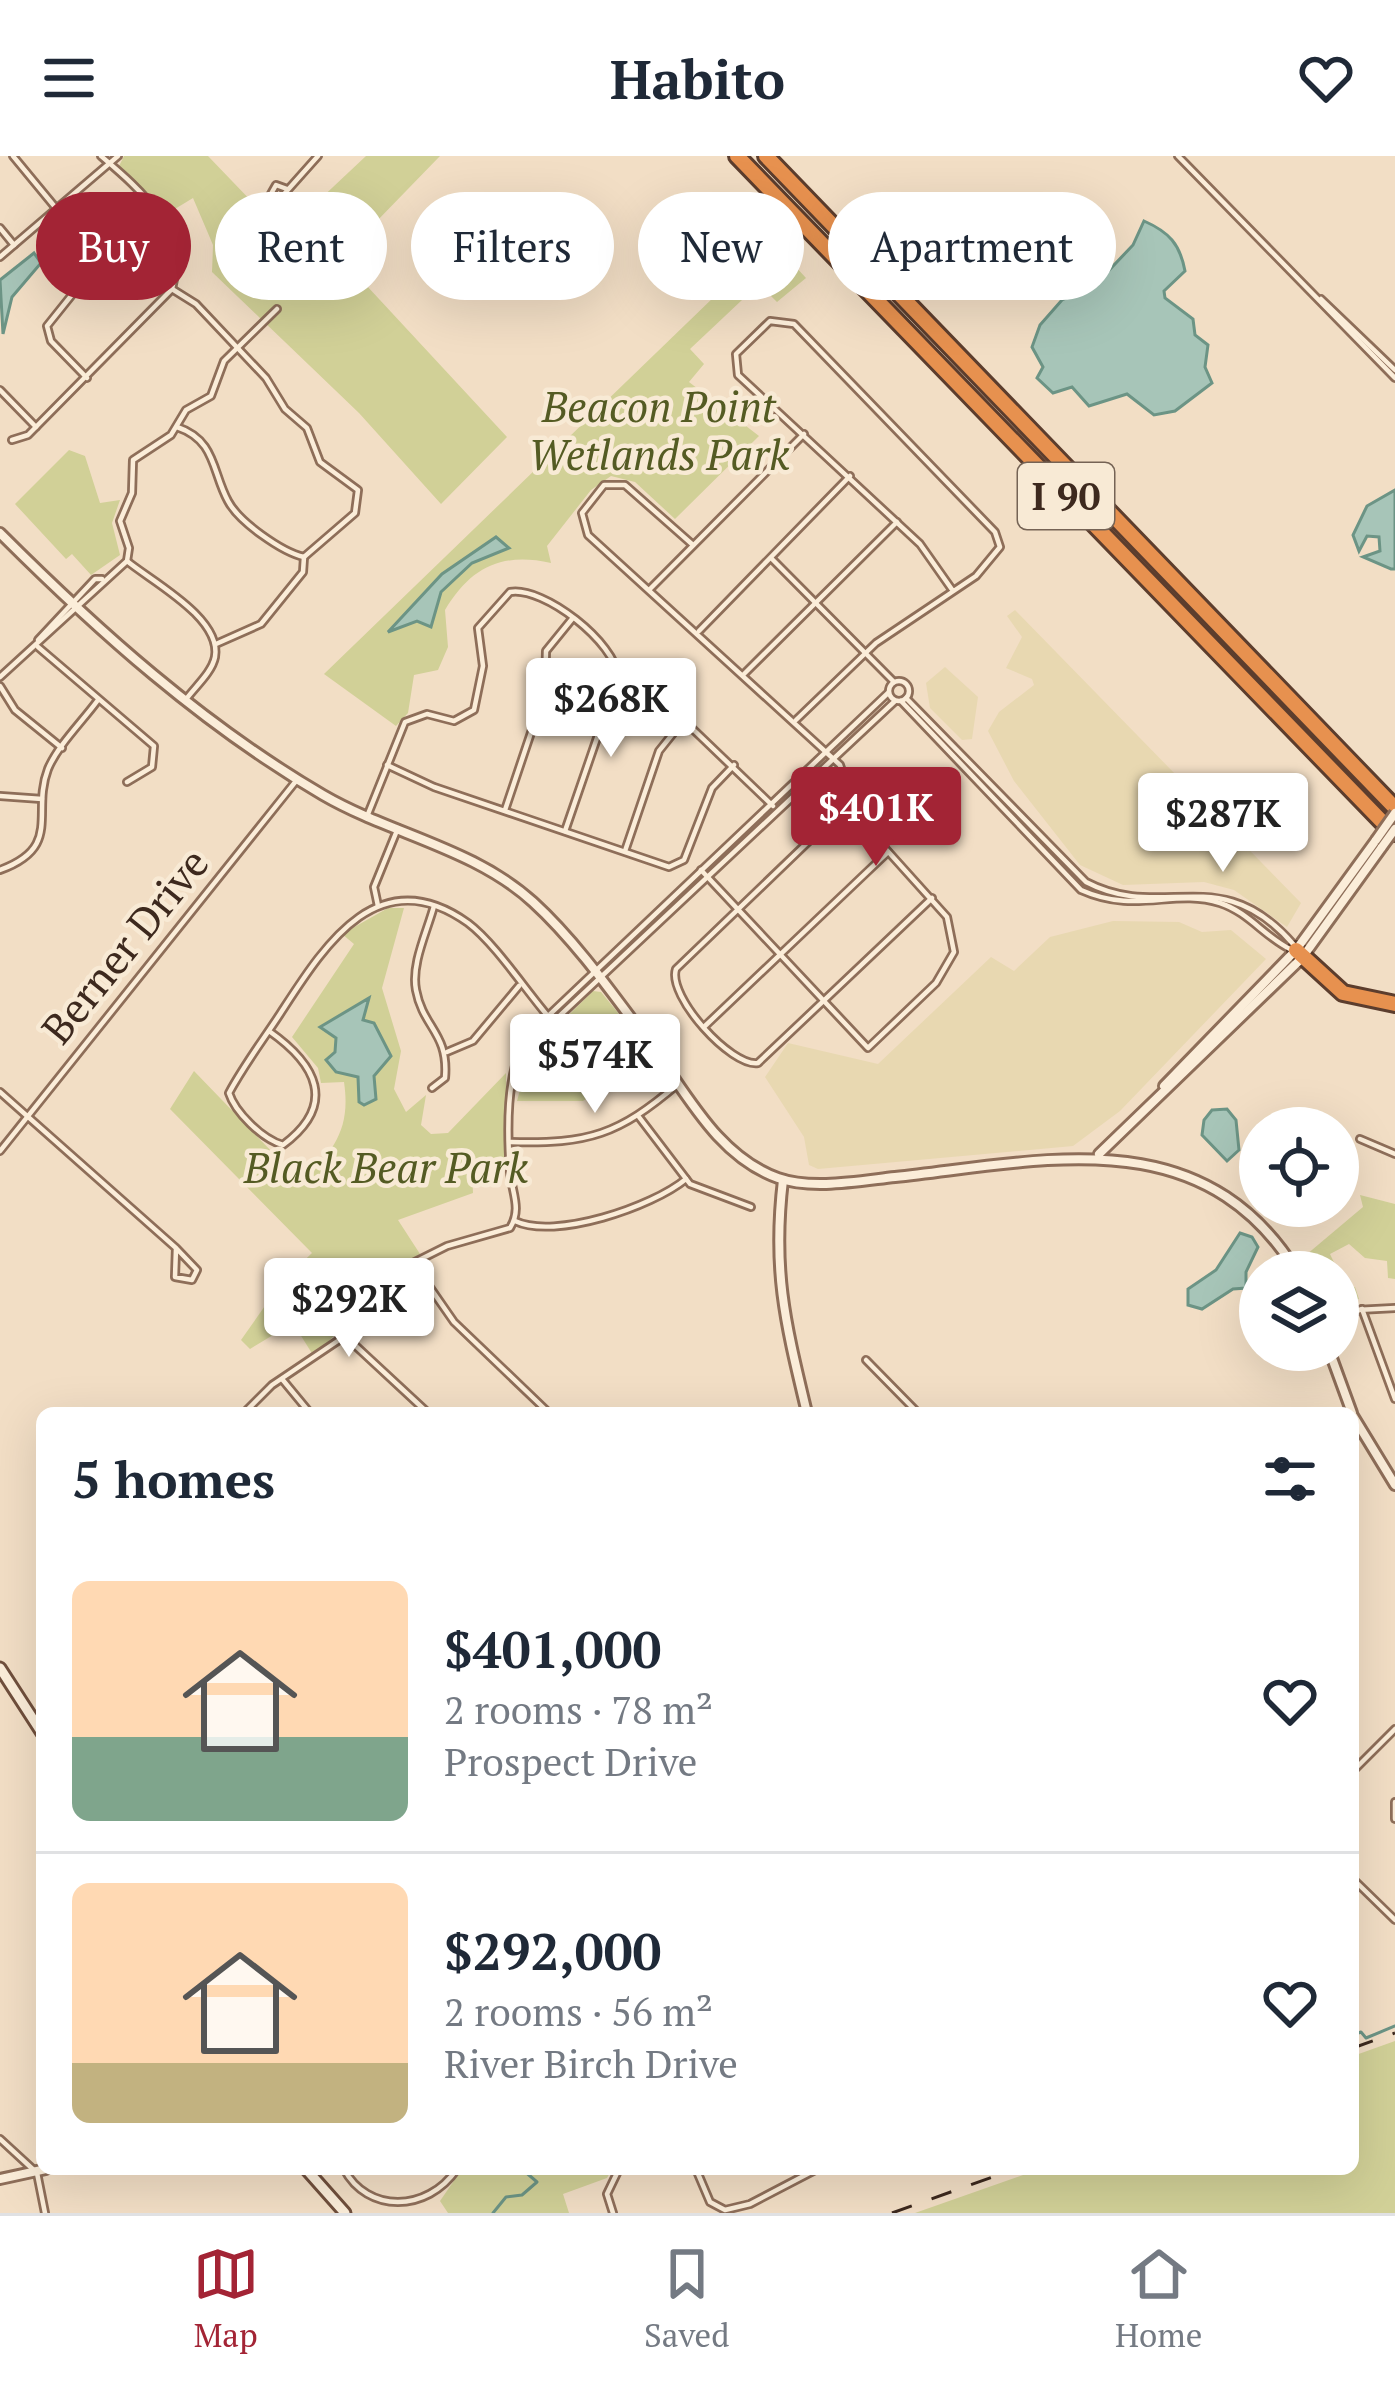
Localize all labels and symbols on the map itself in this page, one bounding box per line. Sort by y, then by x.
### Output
park label: Beacon Point Wetlands Park [529,378,790,482]
road number: I 90 [1018,463,1114,529]
pin: $268K [527,658,695,760]
pin: $401K [792,767,960,869]
pin: $287K [1139,773,1307,875]
street label: Berner Drive [28,836,220,1055]
pin: $574K [511,1014,679,1116]
park label: Black Bear Park [243,1139,529,1195]
pin: $292K [265,1258,433,1360]

